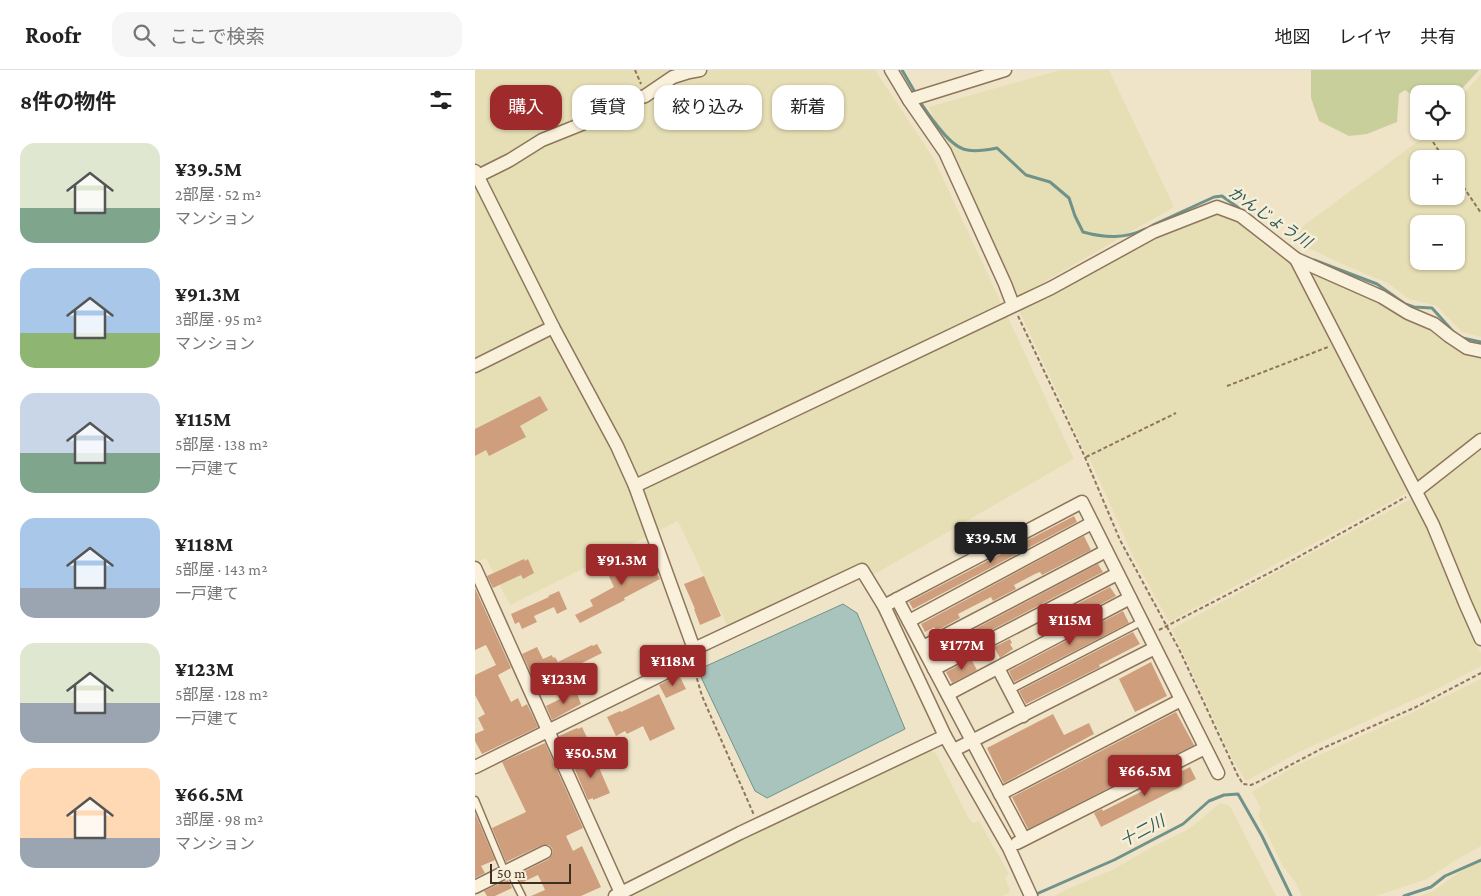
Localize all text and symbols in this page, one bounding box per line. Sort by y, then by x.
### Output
search box [112,12,462,57]
text: Roofr [25,21,82,48]
icon: search [130,21,158,49]
text: ここで検索 [170,26,265,47]
text: 地図 [1275,27,1311,47]
text: レイヤ [1339,27,1392,47]
text: 共有 [1420,27,1456,47]
chip: 購入 [490,85,562,130]
chip: 賃貸 [572,85,644,130]
chip: 絞り込み [654,85,762,130]
chip: 新着 [772,85,844,130]
map controls [1410,85,1465,270]
button: locate [1410,85,1465,140]
icon: filters [427,86,455,114]
text: 8件の物件 [20,90,116,114]
button: + [1410,150,1465,205]
text: ¥39.5M [175,157,242,181]
icon: home [60,163,120,223]
water label: かんじょう川 [1225,183,1316,252]
text: 2部屋 · 52 m² [175,186,261,203]
text: マンション [175,210,255,227]
button: − [1410,215,1465,270]
text: ¥91.3M [175,282,240,306]
icon: home [60,288,120,348]
text: 3部屋 · 95 m² [175,311,262,328]
text: マンション [175,335,255,352]
text: ¥115M [175,407,231,431]
icon: home [60,413,120,473]
text: 5部屋 · 138 m² [175,436,268,453]
text: 一戸建て [175,460,239,477]
pin: ¥39.5M [950,522,1032,564]
text: ¥39.5M [965,529,1017,546]
text: ¥118M [175,532,233,556]
icon: home [60,538,120,598]
pin: ¥91.3M [581,544,663,586]
text: ¥91.3M [597,551,647,568]
text: 5部屋 · 143 m² [175,561,267,578]
text: 一戸建て [175,585,239,602]
pin: ¥115M [1035,604,1105,646]
text: ¥115M [1049,611,1091,628]
pin: ¥177M [927,628,997,671]
text: ¥177M [940,636,984,653]
pin: ¥118M [638,644,708,687]
text: ¥118M [651,652,695,669]
text: ¥123M [175,657,234,681]
pin: ¥123M [529,662,599,705]
icon: home [60,663,120,723]
text: ¥123M [541,670,587,687]
text: 5部屋 · 128 m² [175,686,268,703]
text: 一戸建て [175,710,239,727]
pin: ¥50.5M [550,736,632,779]
text: ¥50.5M [565,744,617,761]
pin: ¥66.5M [1104,754,1186,797]
text: ¥66.5M [1119,762,1171,779]
text: ¥66.5M [175,782,244,806]
icon: home [60,788,120,848]
text: 3部屋 · 98 m² [175,811,263,828]
water label: 十二川 [1117,811,1169,850]
text: マンション [175,835,255,852]
scale bar [490,861,571,884]
text: 50 m [497,865,525,881]

